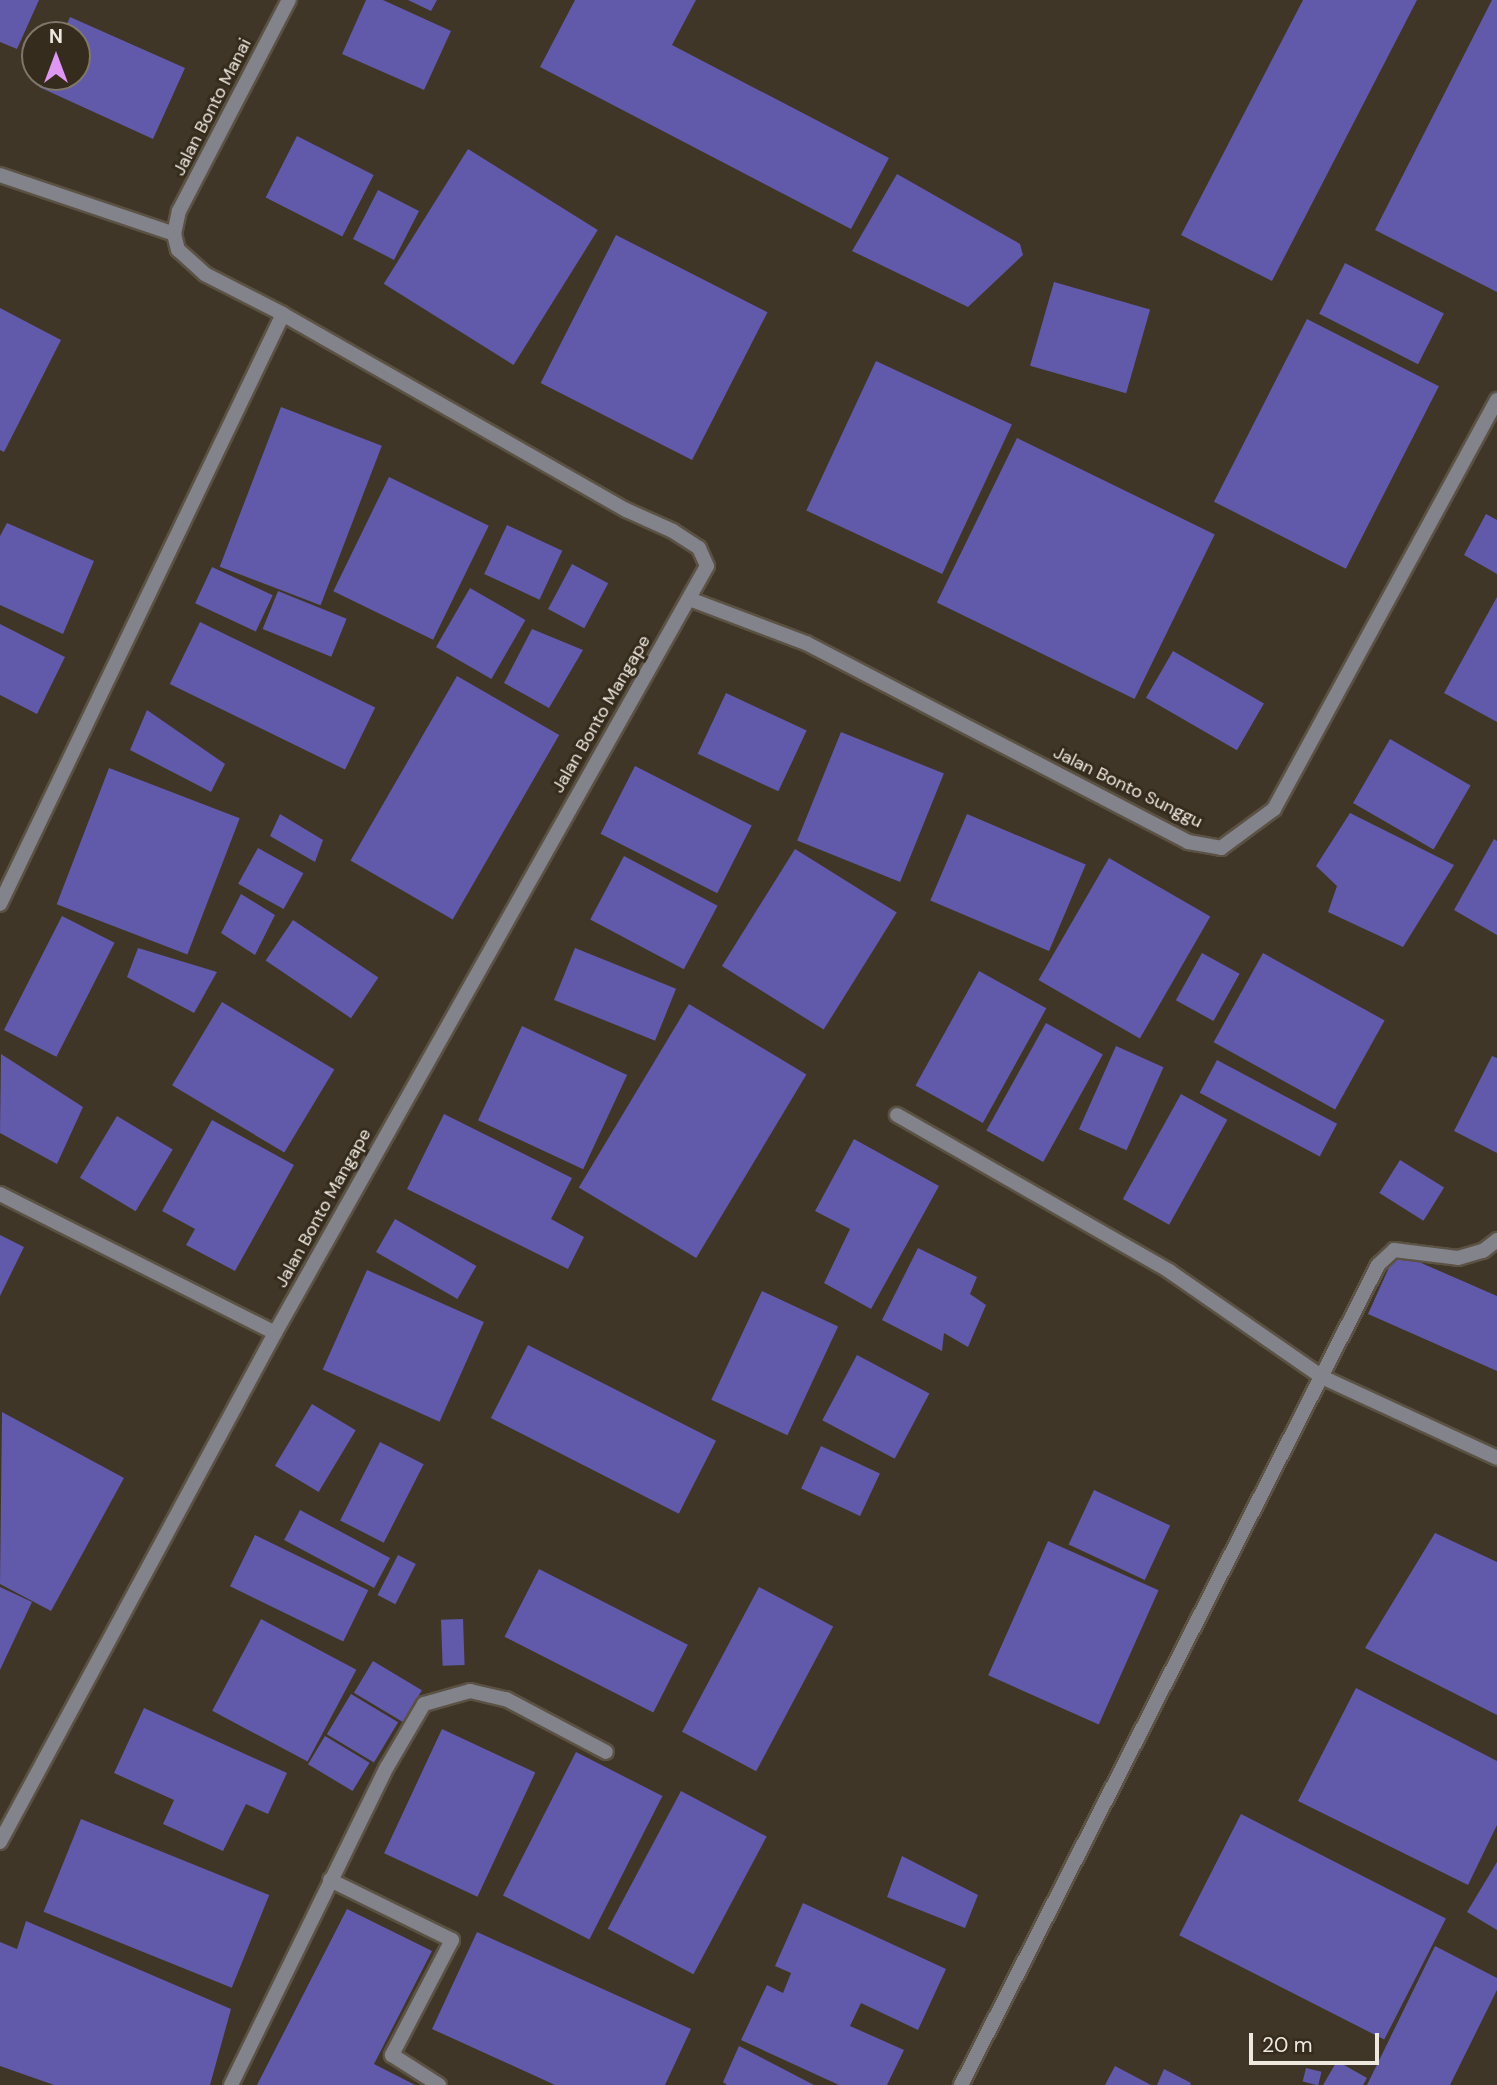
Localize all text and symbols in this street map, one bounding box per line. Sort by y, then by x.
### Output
north arrow [21,21,91,91]
text: N [49,24,63,49]
street label: Jalan Bonto Manai [168,35,256,179]
street label: Jalan Bonto Mangape [547,631,655,797]
street label: Jalan Bonto Sunggu [1050,741,1206,833]
street label: Jalan Bonto Mangape [270,1125,376,1291]
scale bar [1252,2018,1382,2062]
text: 20 m [1262,2031,1313,2059]

